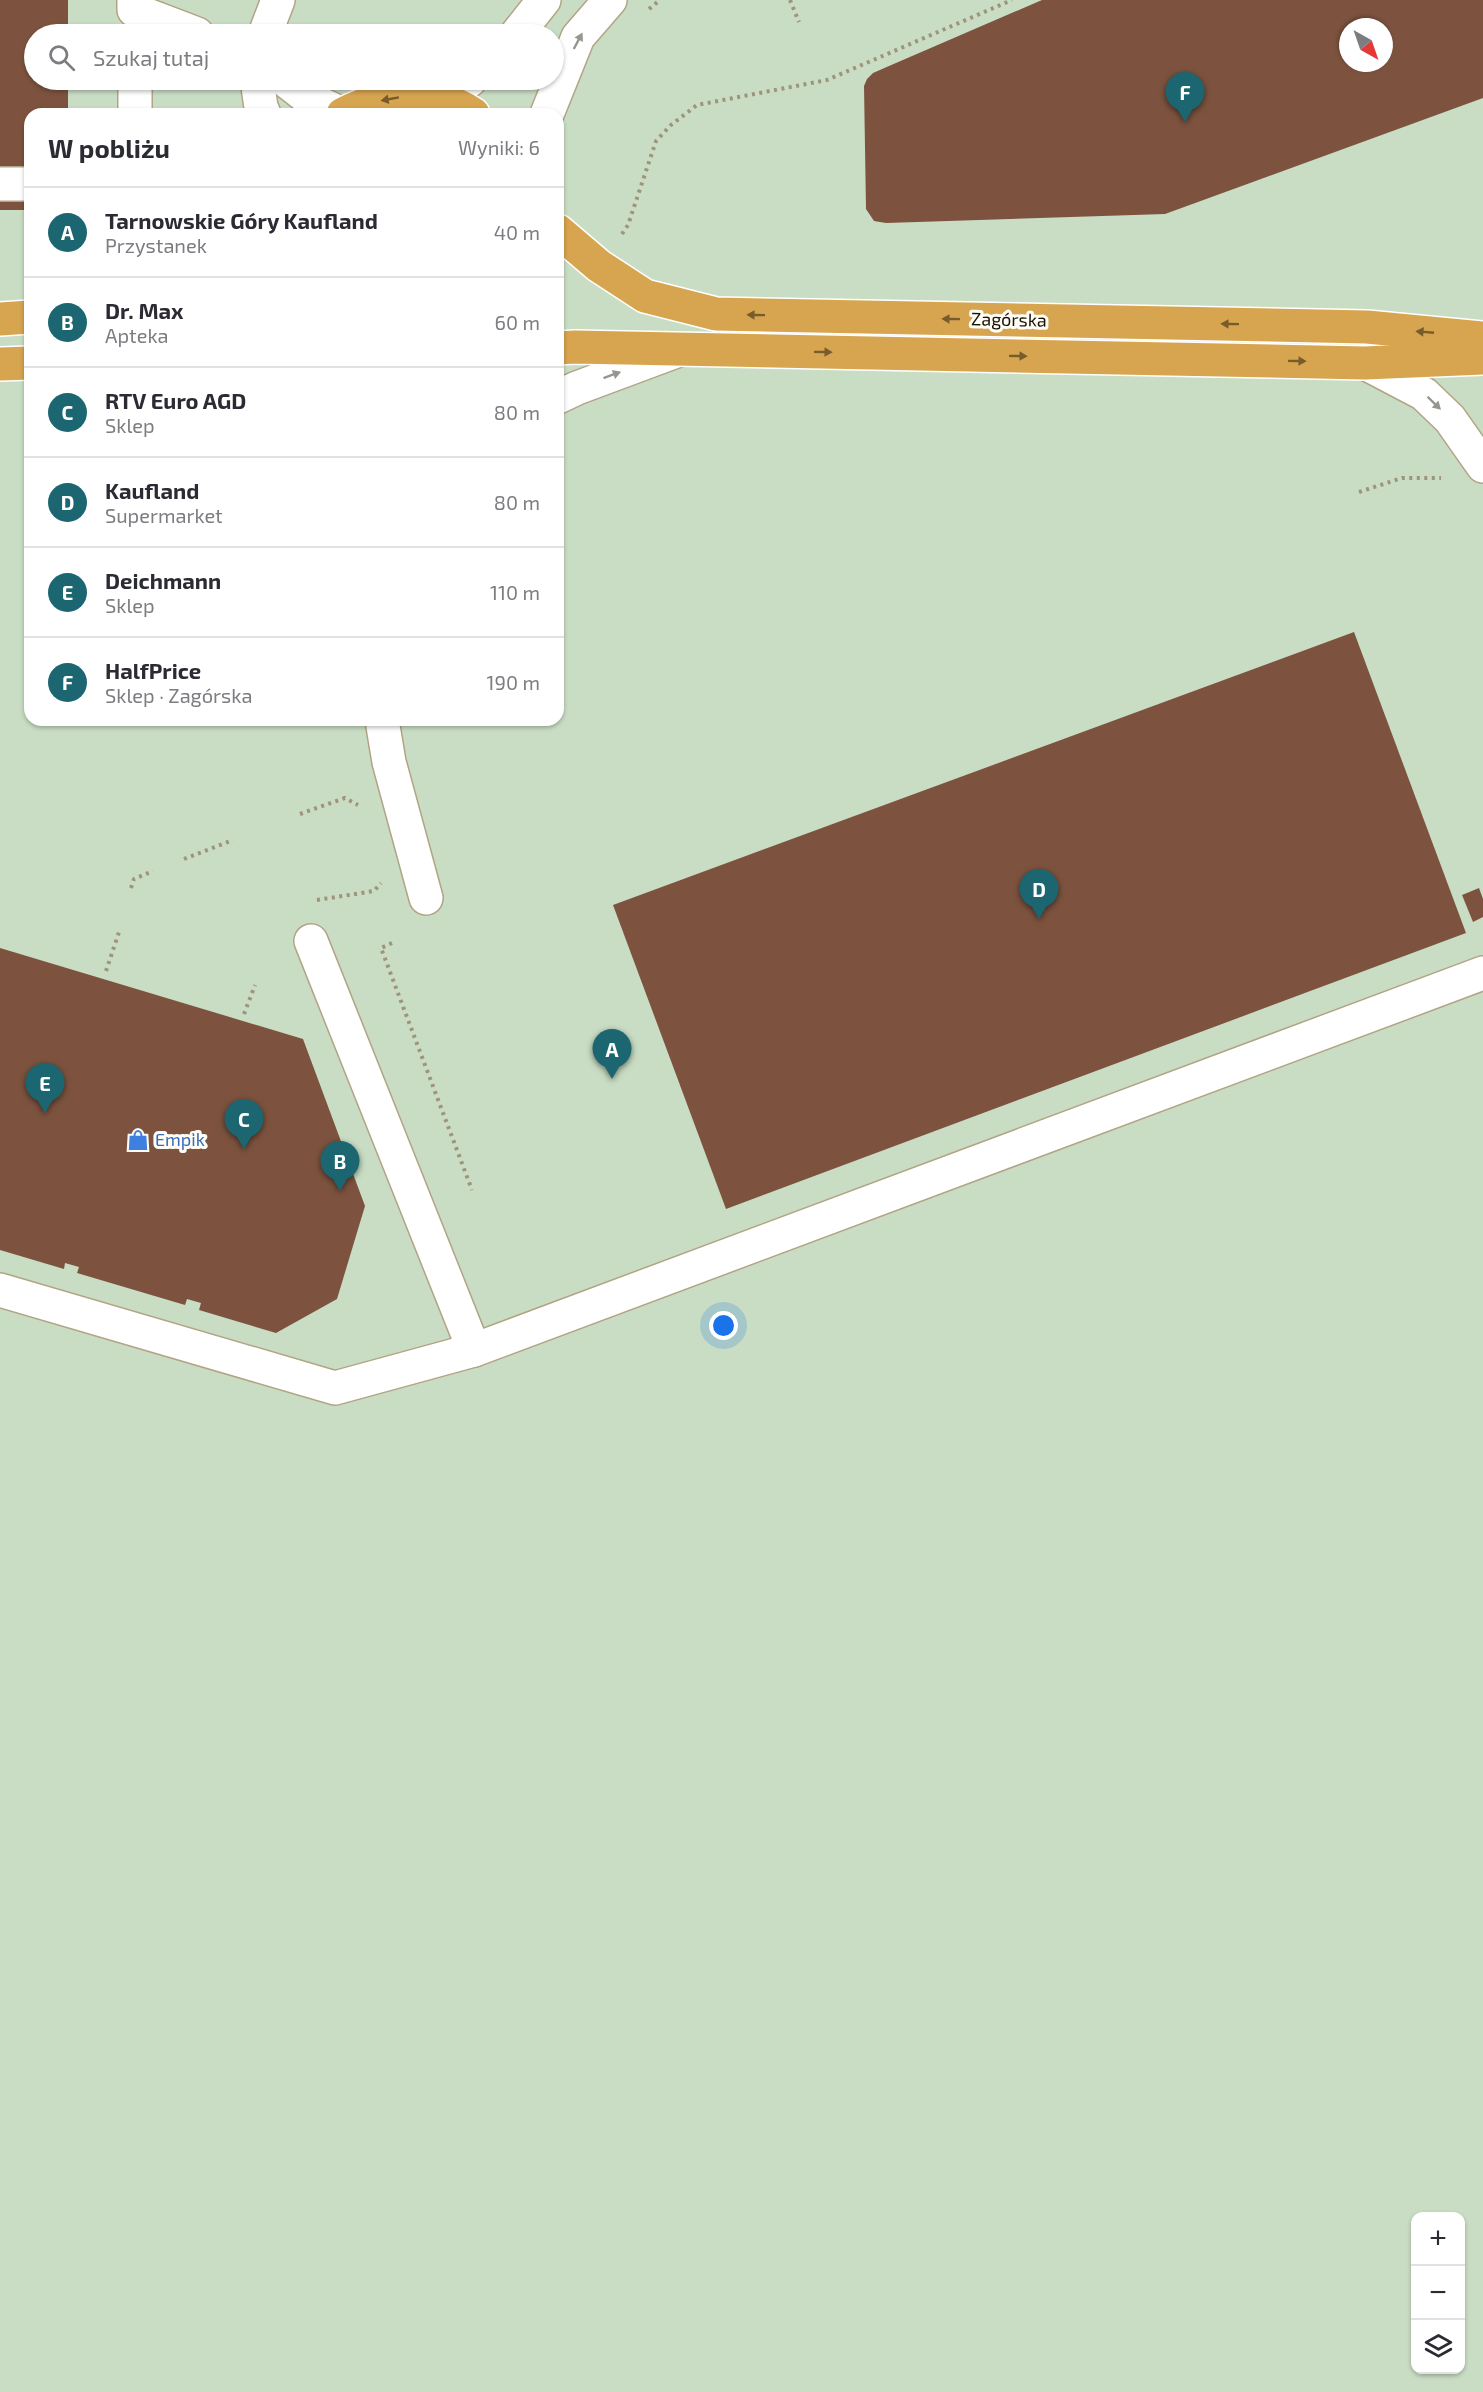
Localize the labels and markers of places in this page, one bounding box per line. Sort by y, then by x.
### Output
pin: F [1166,72,1204,122]
pin: D [1020,870,1058,919]
pin: A [592,1030,632,1079]
pin: E [26,1064,64,1113]
pin: C [224,1100,264,1149]
shop icon: Empik [126,1128,150,1152]
place label: Empik [155,1128,205,1150]
pin: B [320,1142,360,1191]

